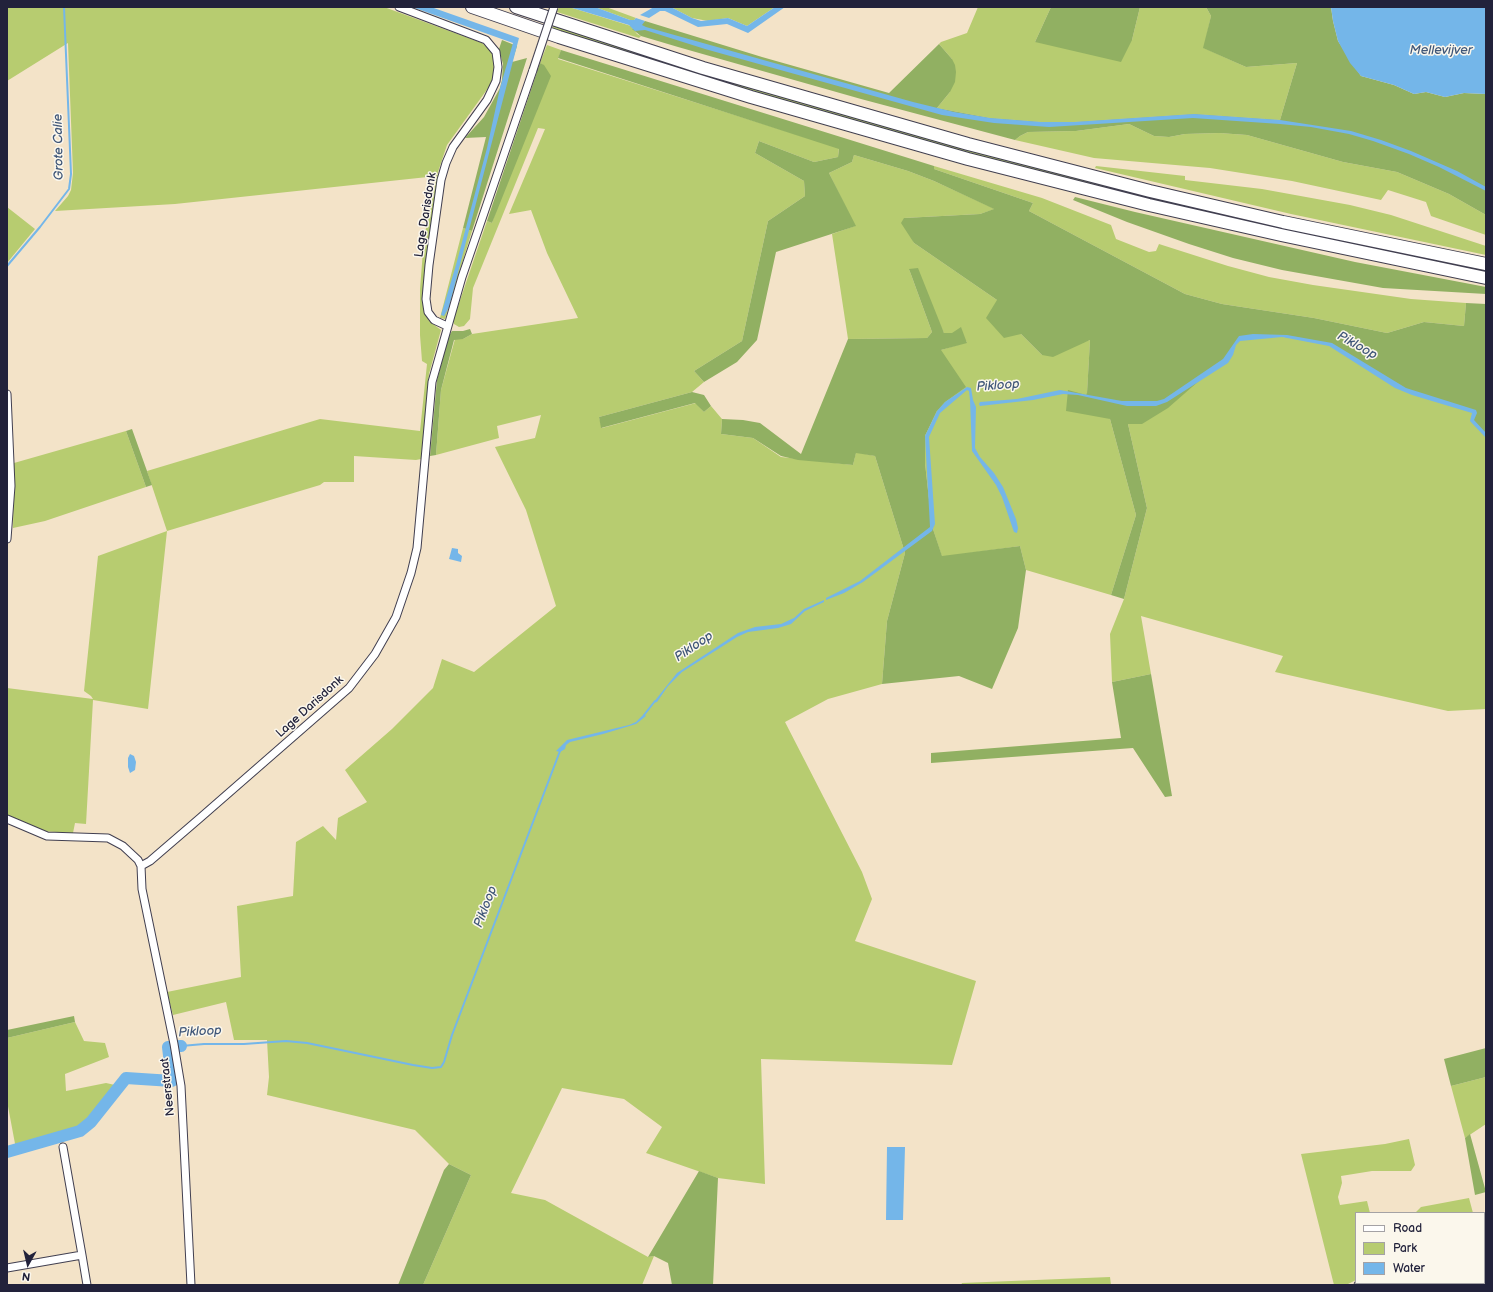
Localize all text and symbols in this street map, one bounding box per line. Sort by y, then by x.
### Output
water label: Mellevijver [1410,43,1472,59]
water label: Grote Calie [51,114,67,180]
street label: Lage Darisdonk [412,172,440,258]
water label: Pikloop [1334,329,1380,363]
water label: Pikloop [976,377,1020,395]
water label: Pikloop [672,628,716,666]
street label: Lage Darisdonk [273,673,347,741]
water label: Pikloop [471,884,501,930]
water label: Pikloop [178,1023,222,1041]
street label: Neerstraat [158,1057,178,1117]
legend [1355,1212,1485,1284]
text: Road [1393,1221,1422,1236]
text: Park [1393,1241,1417,1256]
north arrow [8,1244,48,1284]
text: Water [1393,1261,1425,1276]
text: N [21,1269,31,1283]

